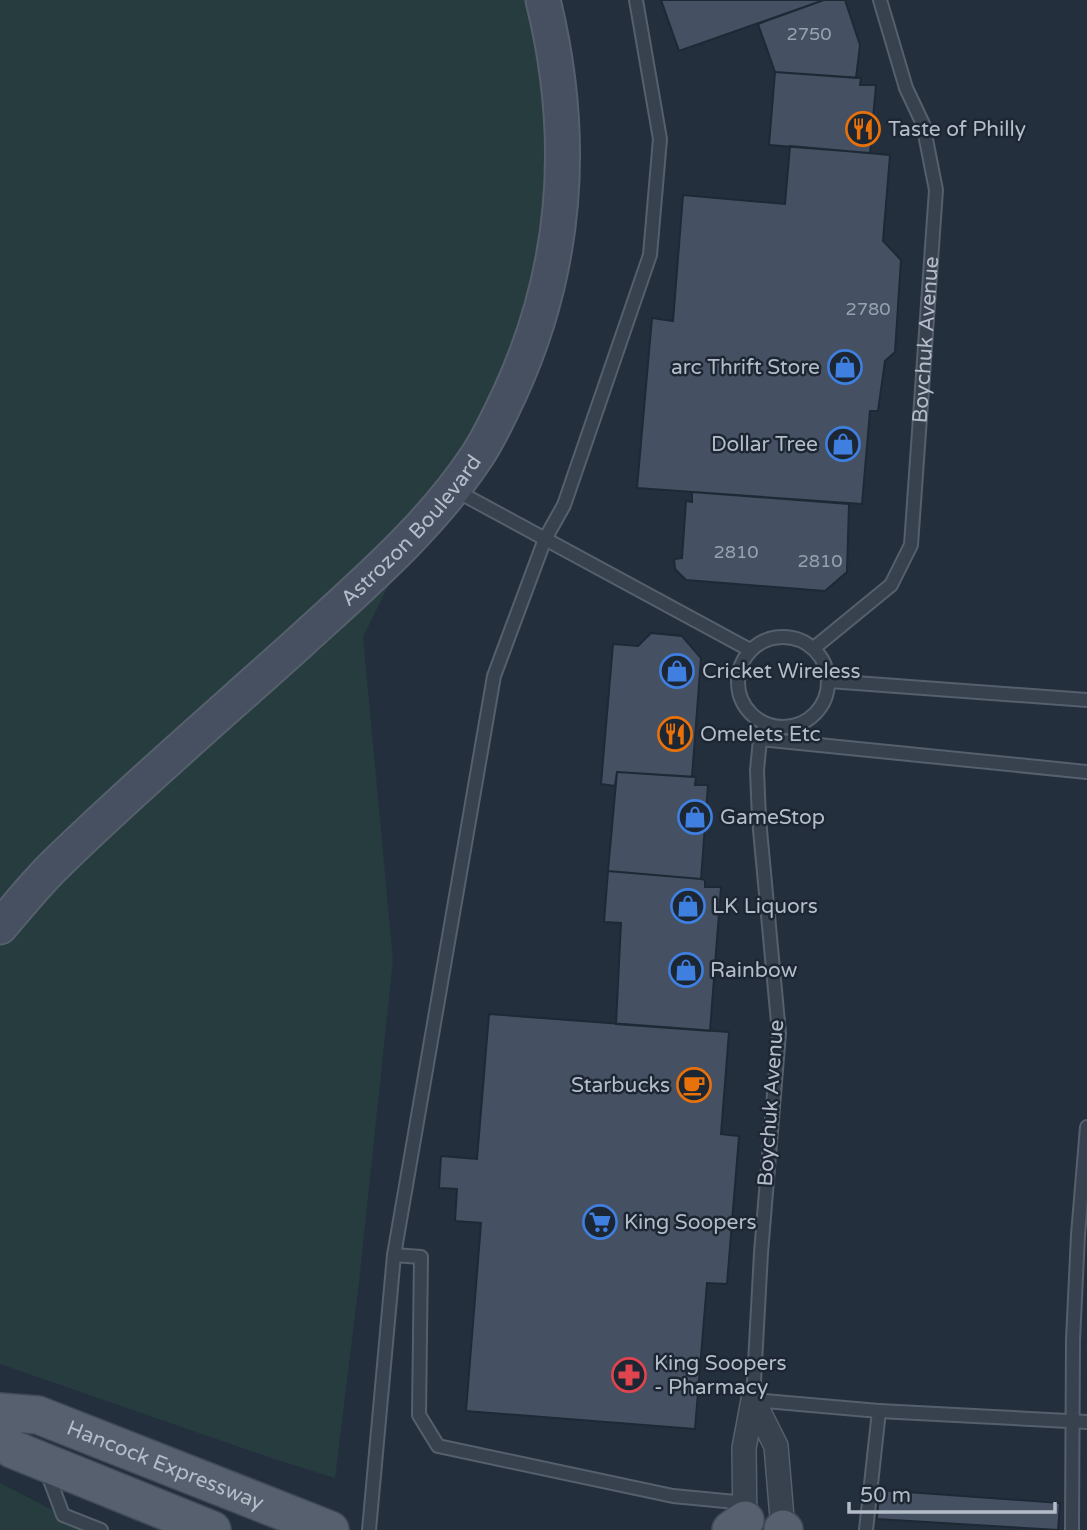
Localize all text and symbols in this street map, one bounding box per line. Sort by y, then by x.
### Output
house number: 2750 [786,23,832,45]
restaurant icon: Taste of Philly [844,110,882,148]
place label: Taste of Philly [888,117,1026,142]
street label: Boychuk Avenue [907,255,944,424]
house number: 2780 [845,298,891,320]
shop icon: arc Thrift Store [826,348,864,386]
place label: arc Thrift Store [671,355,820,380]
shop icon: Dollar Tree [824,425,862,463]
place label: Dollar Tree [711,432,818,457]
street label: Astrozon Boulevard [335,450,487,611]
house number: 2810 [713,541,759,563]
house number: 2810 [797,550,843,572]
shop icon: Cricket Wireless [658,652,696,690]
place label: Cricket Wireless [702,659,861,684]
restaurant icon: Omelets Etc [656,715,694,753]
place label: Omelets Etc [700,722,821,747]
shop icon: GameStop [676,798,714,836]
place label: GameStop [720,805,825,830]
shop icon: LK Liquors [669,887,707,925]
place label: LK Liquors [712,894,818,919]
shop icon: Rainbow [667,951,705,989]
place label: Rainbow [710,958,798,983]
street label: Boychuk Avenue [753,1019,789,1187]
cafe icon: Starbucks [675,1066,713,1104]
place label: Starbucks [571,1073,670,1098]
supermarket icon: King Soopers [581,1203,619,1241]
place label: King Soopers [624,1210,757,1235]
place label: King Soopers - Pharmacy [654,1351,787,1400]
pharmacy icon: King Soopers - Pharmacy [610,1356,648,1394]
street label: Hancock Expressway [63,1415,267,1515]
scale bar [849,1470,1056,1514]
text: 50 m [860,1483,911,1508]

